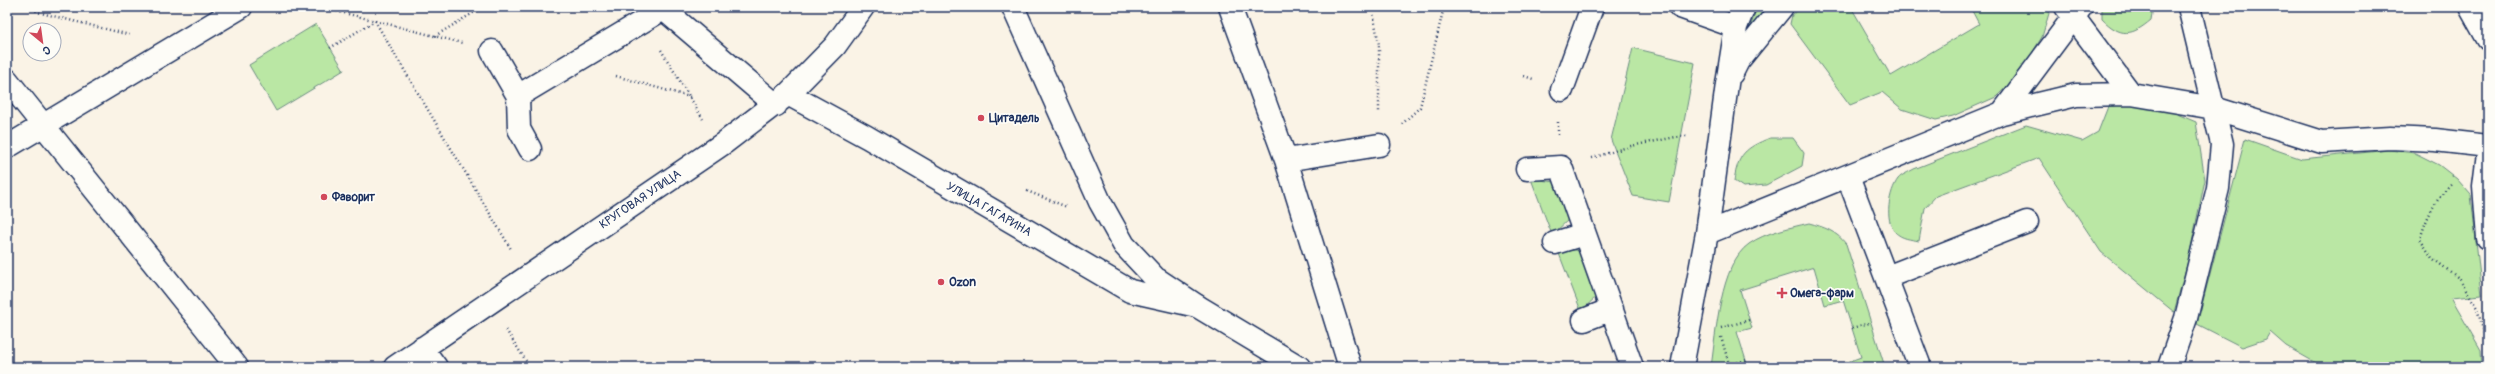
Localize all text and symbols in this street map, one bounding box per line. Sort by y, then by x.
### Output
north arrow [22,22,62,62]
text: С [40,43,53,58]
place label: Цитадель [989,111,1040,126]
marker: Цитадель [976,113,986,123]
street label: КРУГОВАЯ УЛИЦА [597,166,684,232]
street label: УЛИЦА ГАГАРИНА [943,179,1034,240]
place label: Фаворит [331,190,376,205]
marker: Фаворит [319,192,329,202]
place label: Ozon [949,275,976,290]
marker: Ozon [936,277,946,287]
place label: Омега-фарм [1790,286,1854,301]
marker: Омега-фарм [1777,288,1787,298]

